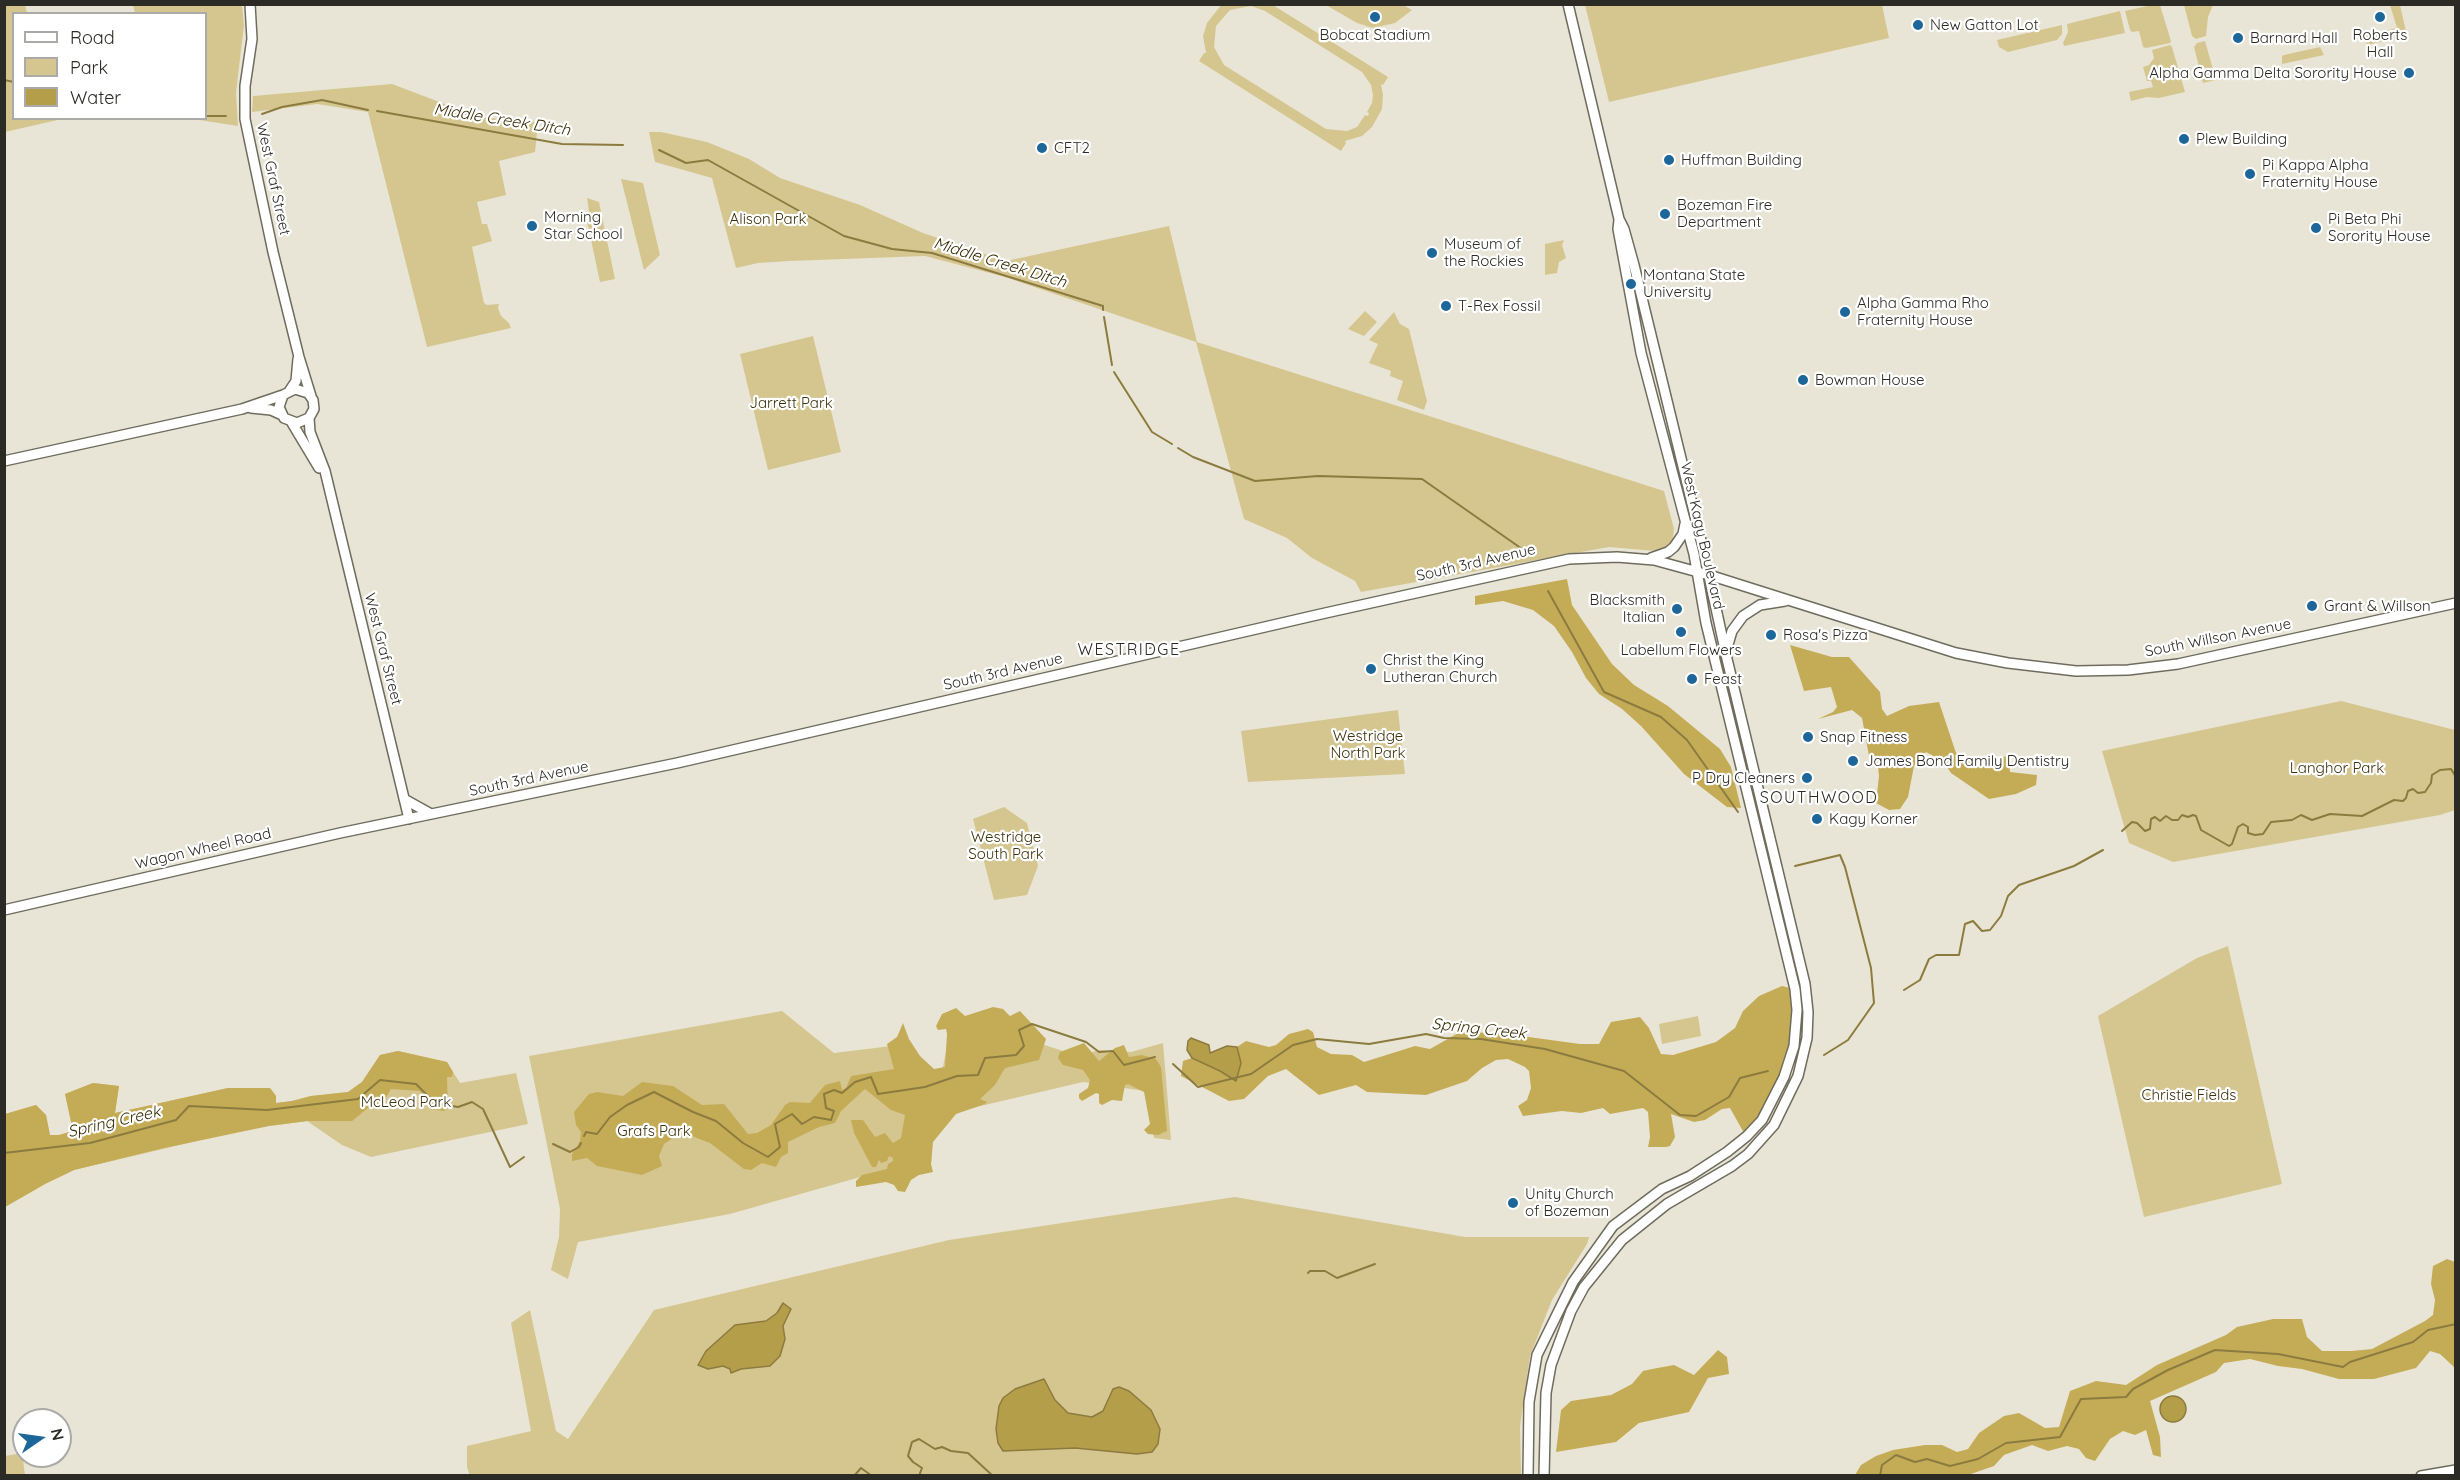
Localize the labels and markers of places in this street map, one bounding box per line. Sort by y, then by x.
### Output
marker: Bobcat Stadium [1368,10,1382,24]
marker: Roberts Hall [2373,10,2387,24]
place label: New Gatton Lot [1930,16,2039,34]
marker: New Gatton Lot [1911,18,1925,32]
place label: Bobcat Stadium [1319,26,1431,44]
place label: Roberts Hall [2353,26,2407,61]
place label: Barnard Hall [2250,29,2338,47]
marker: Barnard Hall [2231,31,2245,45]
place label: Alpha Gamma Delta Sorority House [2149,64,2397,82]
marker: Alpha Gamma Delta Sorority House [2402,66,2416,80]
place label: Plew Building [2196,130,2287,148]
marker: Plew Building [2177,132,2191,146]
place label: CFT2 [1054,139,1090,157]
marker: CFT2 [1035,141,1049,155]
place label: Huffman Building [1681,151,1802,169]
marker: Huffman Building [1662,153,1676,167]
place label: Pi Kappa Alpha Fraternity House [2262,156,2378,191]
marker: Pi Kappa Alpha Fraternity House [2243,167,2257,181]
place label: Bozeman Fire Department [1677,196,1772,231]
marker: Bozeman Fire Department [1658,207,1672,221]
place label: Morning Star School [544,208,623,243]
place label: Pi Beta Phi Sorority House [2328,210,2431,245]
marker: Morning Star School [525,219,539,233]
marker: Pi Beta Phi Sorority House [2309,221,2323,235]
place label: Museum of the Rockies [1444,235,1524,270]
marker: Museum of the Rockies [1425,246,1439,260]
place label: Montana State University [1643,266,1745,301]
marker: Montana State University [1624,277,1638,291]
place label: Alpha Gamma Rho Fraternity House [1857,294,1989,329]
place label: T-Rex Fossil [1458,297,1541,315]
marker: T-Rex Fossil [1439,299,1453,313]
marker: Alpha Gamma Rho Fraternity House [1838,305,1852,319]
place label: Bowman House [1815,371,1925,389]
marker: Bowman House [1796,373,1810,387]
place label: Blacksmith Italian [1589,591,1665,626]
place label: Grant & Willson [2324,597,2431,615]
marker: Grant & Willson [2305,599,2319,613]
marker: Blacksmith Italian [1670,602,1684,616]
marker: Labellum Flowers [1674,625,1688,639]
place label: Rosa's Pizza [1783,626,1868,644]
marker: Rosa's Pizza [1764,628,1778,642]
place label: Labellum Flowers [1620,641,1742,659]
place label: Christ the King Lutheran Church [1383,651,1498,686]
marker: Christ the King Lutheran Church [1364,662,1378,676]
place label: Feast [1704,670,1742,688]
marker: Feast [1685,672,1699,686]
place label: Snap Fitness [1820,728,1907,746]
marker: Snap Fitness [1801,730,1815,744]
place label: James Bond Family Dentistry [1865,752,2069,770]
marker: James Bond Family Dentistry [1846,754,1860,768]
place label: P Dry Cleaners [1692,769,1795,787]
marker: P Dry Cleaners [1800,771,1814,785]
place label: Kagy Korner [1829,810,1918,828]
marker: Kagy Korner [1810,812,1824,826]
place label: Unity Church of Bozeman [1525,1185,1614,1220]
marker: Unity Church of Bozeman [1506,1196,1520,1210]

